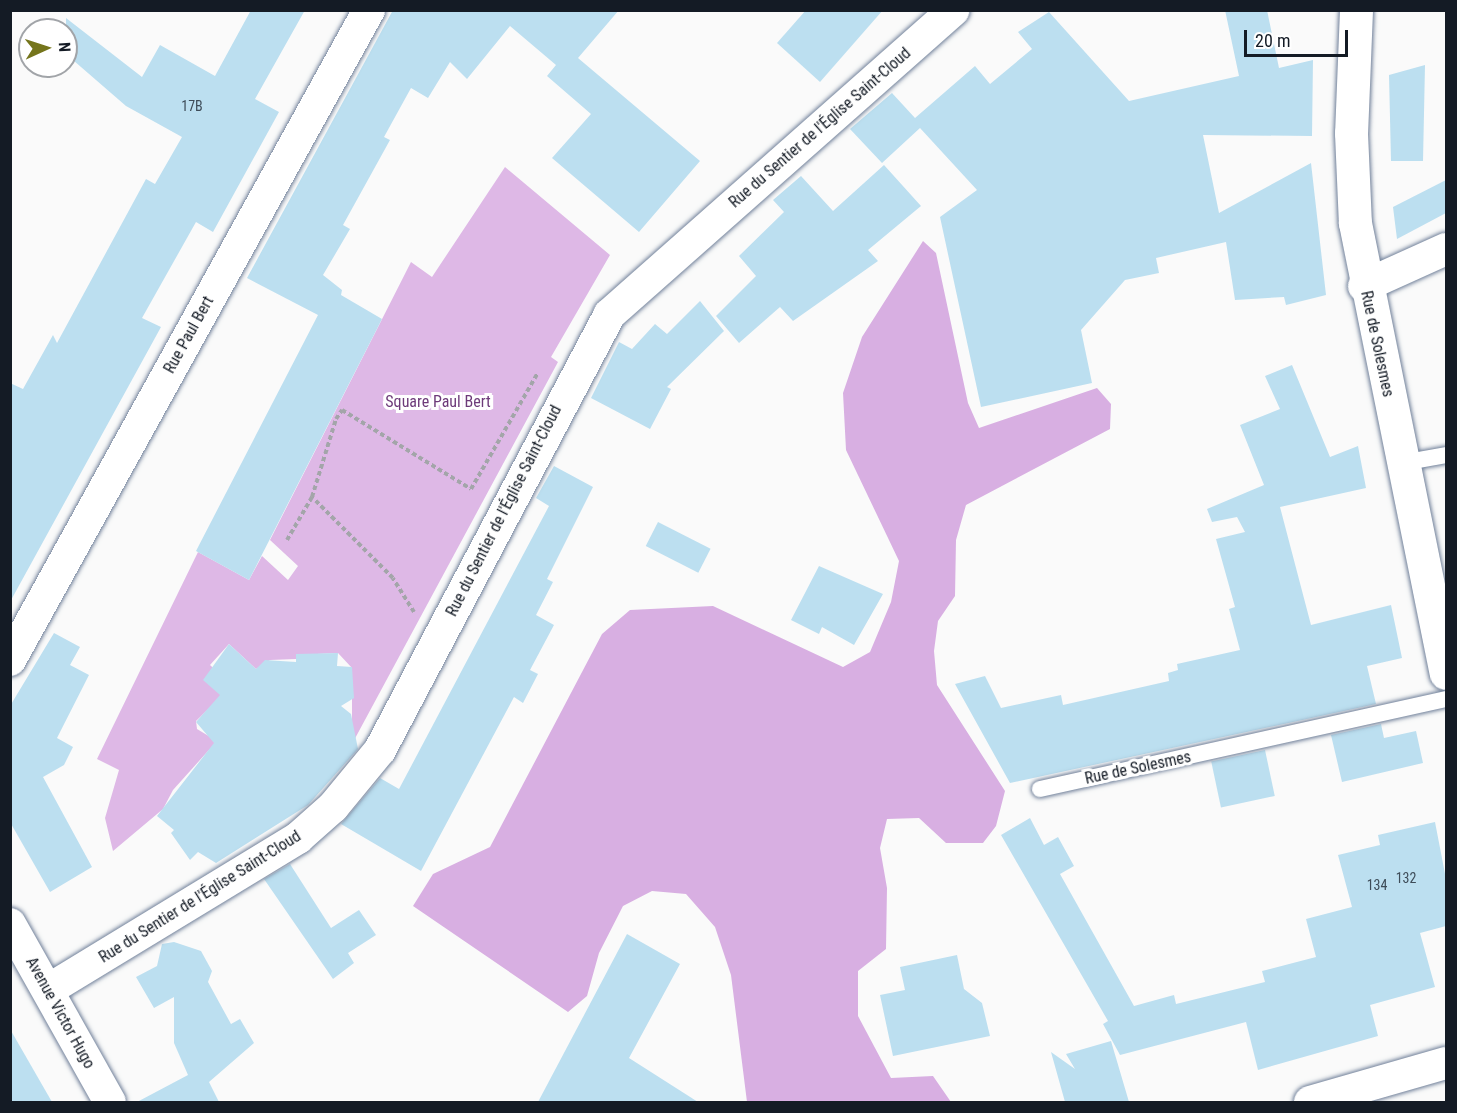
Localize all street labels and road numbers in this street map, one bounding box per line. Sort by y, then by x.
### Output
street label: Rue du Sentier de l'Église Saint-Cloud [725,44,915,212]
street label: Rue de Solesmes [1356,289,1398,399]
street label: Rue Paul Bert [160,293,218,377]
street label: Rue du Sentier de l'Église Saint-Cloud [442,402,566,620]
street label: Rue de Solesmes [1083,747,1193,789]
street label: Rue du Sentier de l'Église Saint-Cloud [96,827,304,967]
street label: Avenue Victor Hugo [21,954,99,1072]

